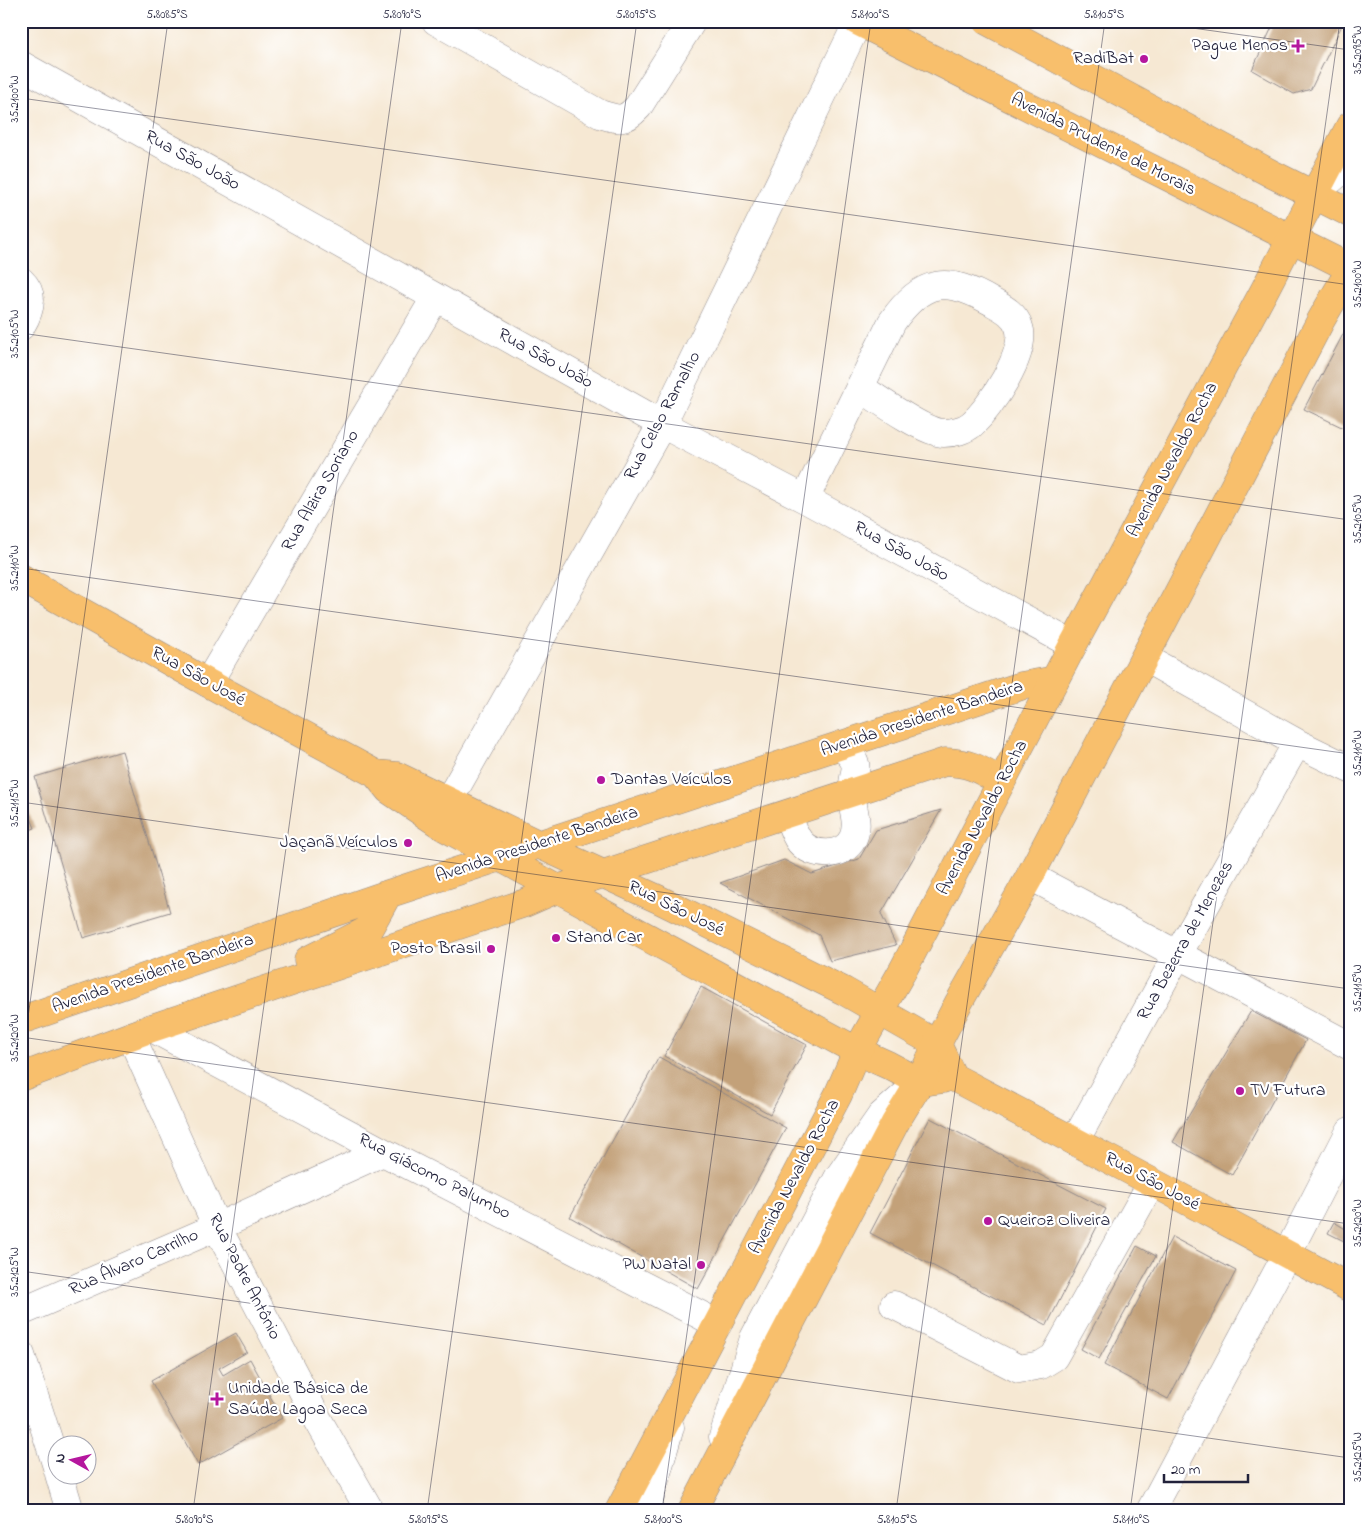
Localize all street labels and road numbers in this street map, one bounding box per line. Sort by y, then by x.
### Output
street label: Avenida Prudente de Morais [1006,87,1200,203]
street label: Rua São João [140,124,244,198]
street label: Rua São João [493,322,597,396]
street label: Rua Celso Ramalho [618,347,708,485]
street label: Avenida Nevaldo Rocha [1121,378,1225,542]
street label: Rua Alzira Soriano [276,425,366,557]
street label: Rua São João [849,515,953,589]
street label: Rua São José [146,640,251,714]
street label: Avenida Presidente Bandeira [817,674,1027,764]
street label: Avenida Nevaldo Rocha [931,736,1035,900]
street label: Avenida Presidente Bandeira [432,800,642,890]
street label: Rua Bezerra de Menezes [1131,856,1241,1026]
street label: Rua São José [623,874,729,944]
street label: Avenida Presidente Bandeira [49,927,257,1021]
street label: Avenida Nevaldo Rocha [743,1095,847,1259]
street label: Rua Giácomo Palumbo [353,1127,515,1227]
street label: Rua São José [1100,1146,1205,1218]
street label: Rua Padre Antônio [201,1209,287,1345]
street label: Rua Álvaro Carrilho [65,1223,203,1303]

